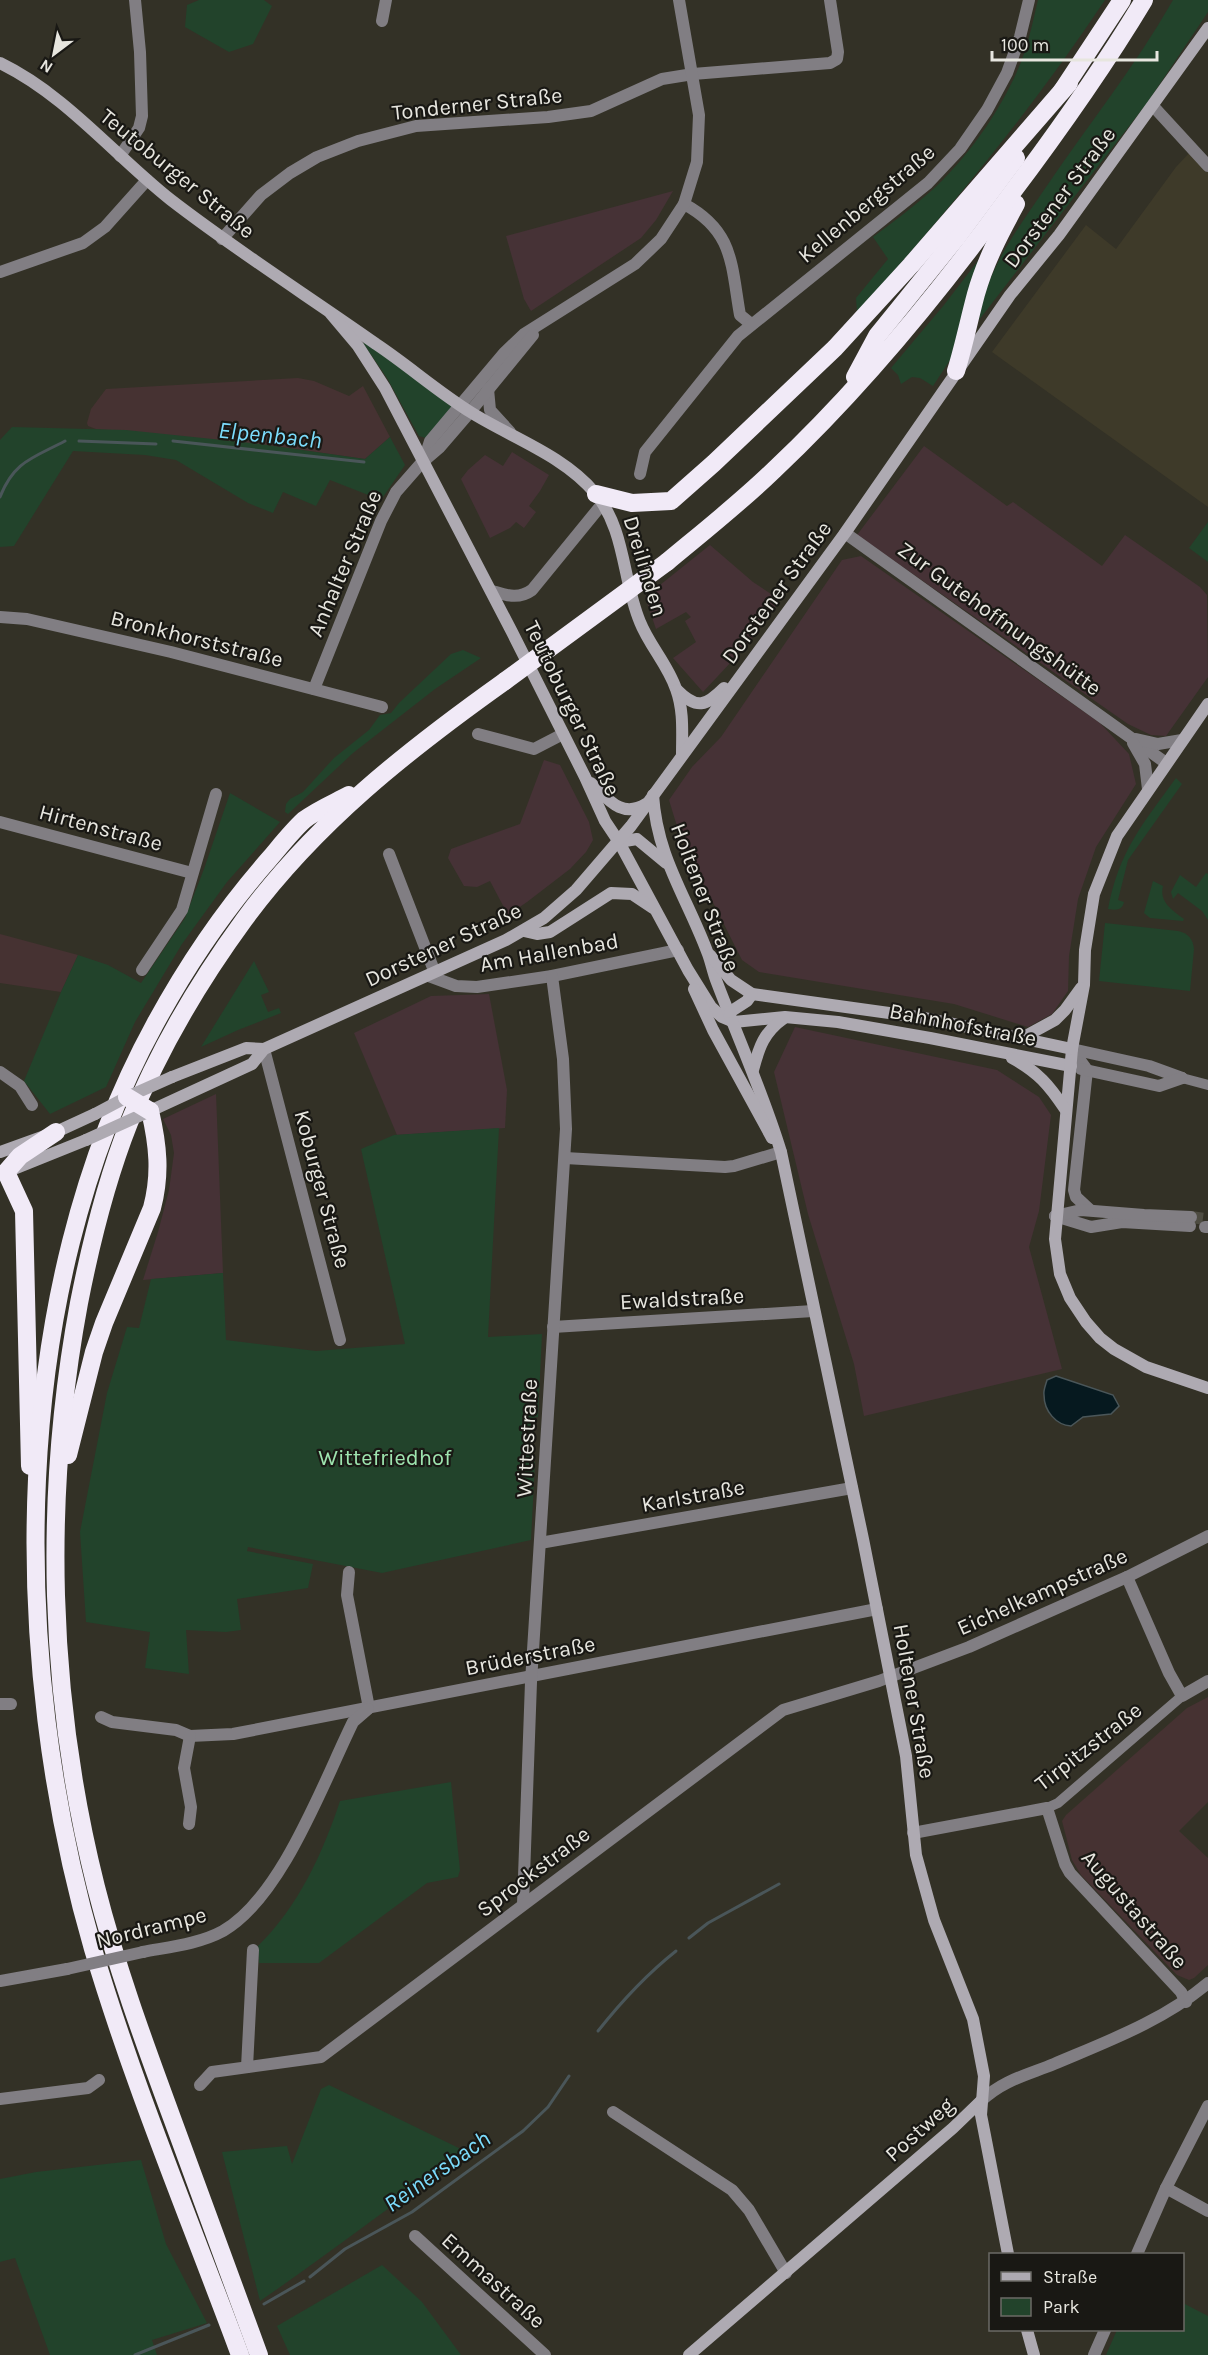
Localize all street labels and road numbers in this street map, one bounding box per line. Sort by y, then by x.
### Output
street label: Tonderner Straße [391,82,564,126]
street label: Teutoburger Straße [95,103,260,244]
street label: Dorstener Straße [998,122,1121,273]
street label: Kellenbergstraße [793,139,940,269]
street label: Anhalter Straße [302,486,387,641]
street label: Dreilinden [617,513,673,620]
street label: Dorstener Straße [716,516,837,669]
street label: Zur Gutehoffnungshütte [893,536,1106,701]
street label: Bronkhorststraße [108,605,286,673]
street label: Teutoburger Straße [518,617,626,800]
street label: Hirtenstraße [36,799,165,857]
street label: Holtener Straße [665,820,745,975]
street label: Dorstener Straße [361,897,526,993]
street label: Am Hallenbad [478,928,621,978]
street label: Bahnhofstraße [887,998,1039,1052]
street label: Koburger Straße [288,1107,356,1271]
street label: Ewaldstraße [619,1283,745,1315]
street label: Wittestraße [511,1378,543,1498]
street label: Karlstraße [640,1474,747,1518]
street label: Eichelkampstraße [953,1543,1132,1641]
street label: Holtener Straße [888,1622,940,1781]
street label: Brüderstraße [463,1631,597,1681]
street label: Tirpitzstraße [1030,1697,1147,1797]
street label: Sprockstraße [472,1821,595,1923]
street label: Augustastraße [1076,1845,1193,1974]
street label: Nordrampe [93,1902,209,1954]
street label: Postweg [880,2092,960,2167]
street label: Emmastraße [436,2227,550,2334]

